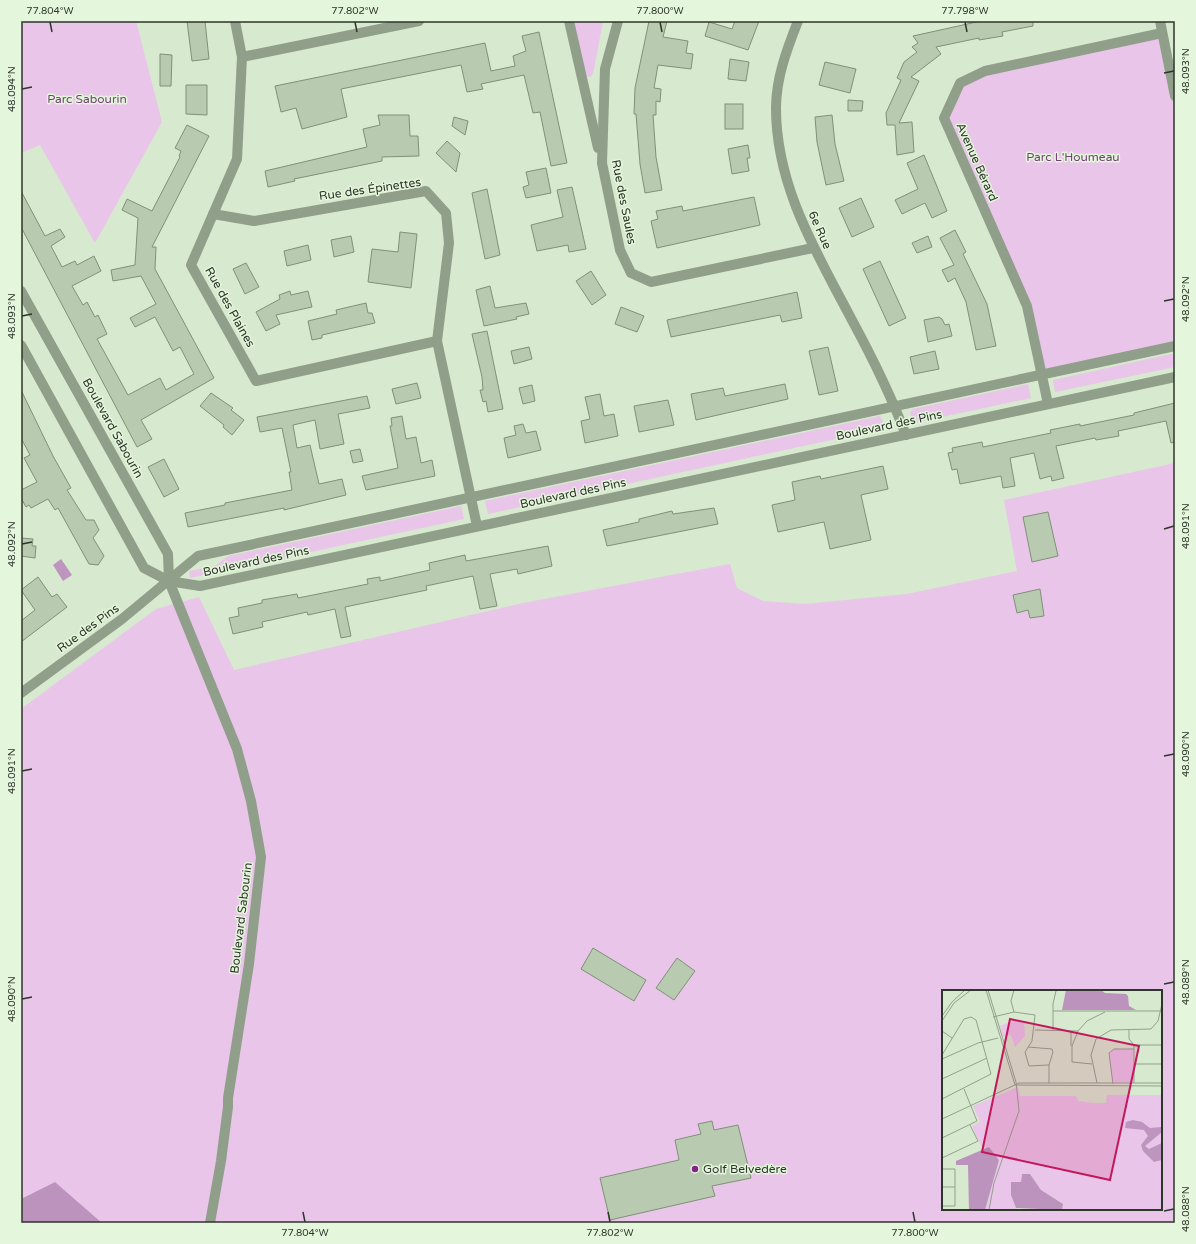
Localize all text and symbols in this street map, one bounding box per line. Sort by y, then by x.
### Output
text: 77.804°W [26,5,74,17]
text: 77.802°W [331,5,379,17]
text: 77.800°W [636,5,684,17]
text: 77.798°W [941,5,989,17]
text: 48.093°N [1180,48,1192,94]
text: 48.094°N [6,66,18,112]
park label: Parc Sabourin [47,92,127,106]
street label: Avenue Bérard [953,121,1001,203]
park label: Parc L'Houmeau [1026,150,1120,164]
street label: Rue des Saules [609,158,639,246]
street label: Rue des Épinettes [318,175,422,203]
street label: 6e Rue [805,209,835,251]
street label: Rue des Plaines [202,264,258,350]
text: 48.092°N [1180,276,1192,322]
text: 48.093°N [6,293,18,339]
street label: Boulevard Sabourin [80,376,146,480]
street label: Boulevard des Pins [835,407,943,443]
street label: Boulevard des Pins [519,475,627,511]
text: 48.091°N [1180,503,1192,549]
text: 48.092°N [6,521,18,567]
street label: Boulevard des Pins [202,543,310,579]
street label: Rue des Pins [54,601,122,655]
text: 48.090°N [1180,731,1192,777]
text: 48.091°N [6,748,18,794]
street label: Boulevard Sabourin [227,862,255,974]
text: 48.089°N [1180,959,1192,1005]
text: 48.090°N [6,976,18,1022]
inset map [942,990,1162,1210]
place label: Golf Belvedère [703,1162,787,1176]
marker: Golf Belvedère [690,1164,700,1174]
text: 48.088°N [1180,1186,1192,1232]
text: 77.804°W [281,1227,329,1239]
text: 77.802°W [586,1227,634,1239]
text: 77.800°W [891,1227,939,1239]

